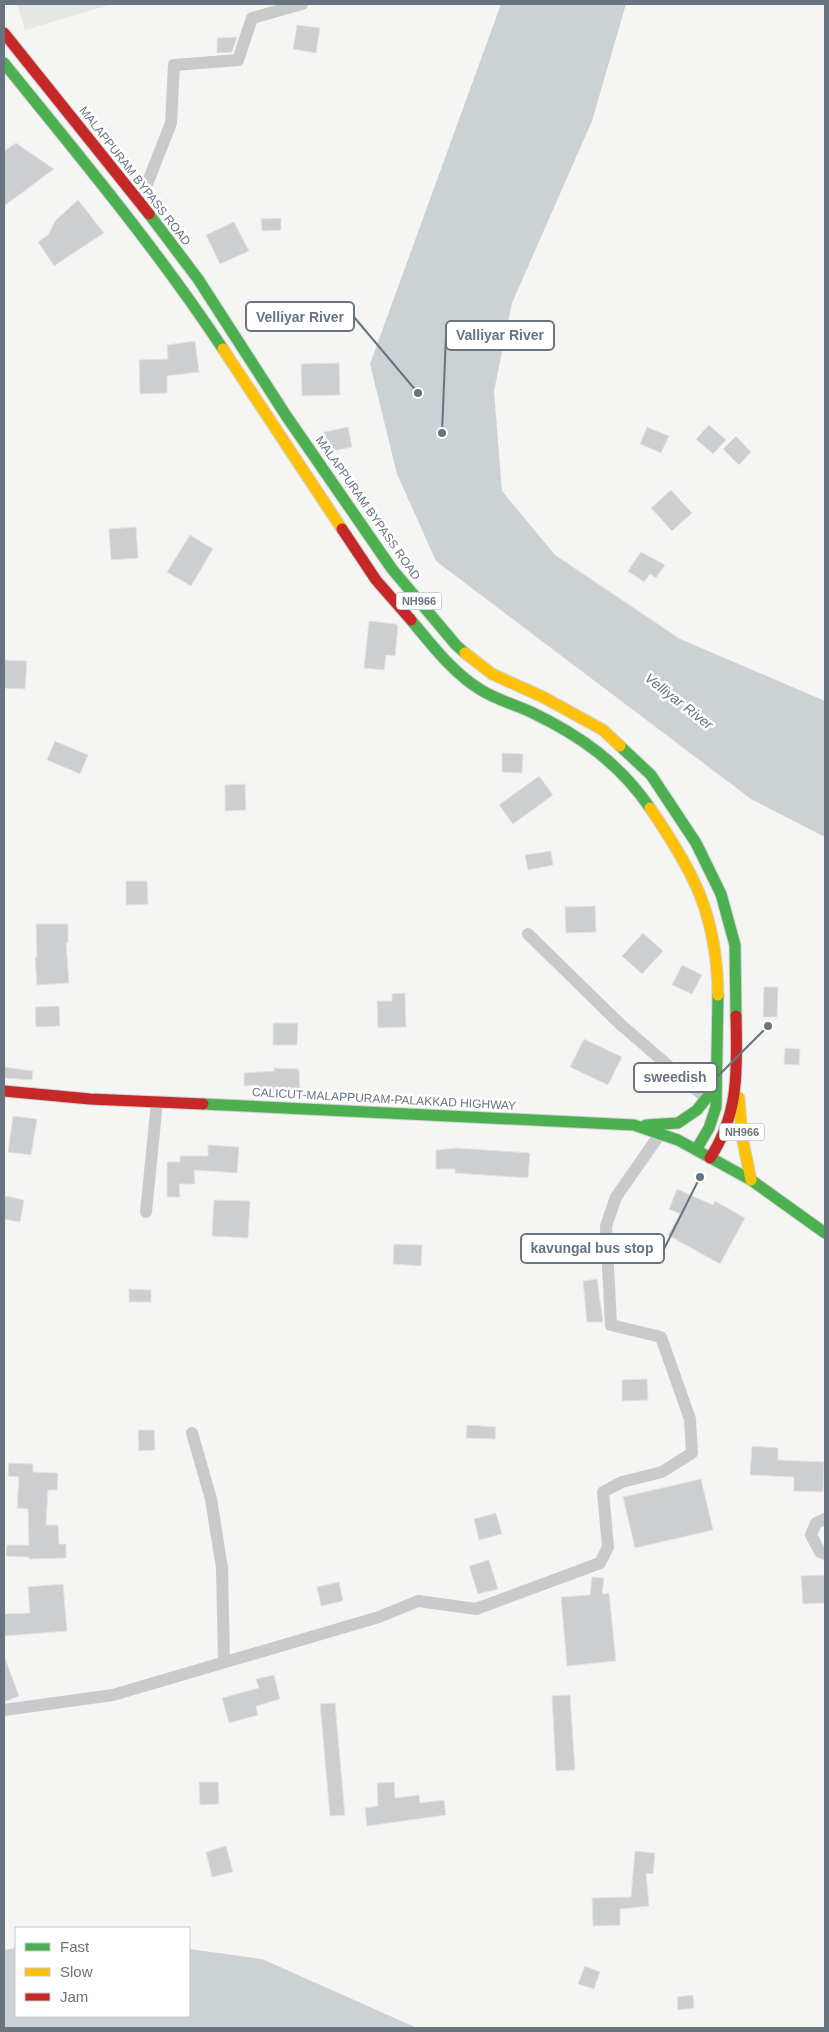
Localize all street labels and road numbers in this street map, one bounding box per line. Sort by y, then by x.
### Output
street label: MALAPPURAM BYPASS ROAD [76,104,194,249]
street label: MALAPPURAM BYPASS ROAD [313,433,423,583]
road number: NH966 [396,592,442,610]
street label: CALICUT-MALAPPURAM-PALAKKAD HIGHWAY [252,1085,516,1113]
road number: NH966 [720,1124,764,1140]

